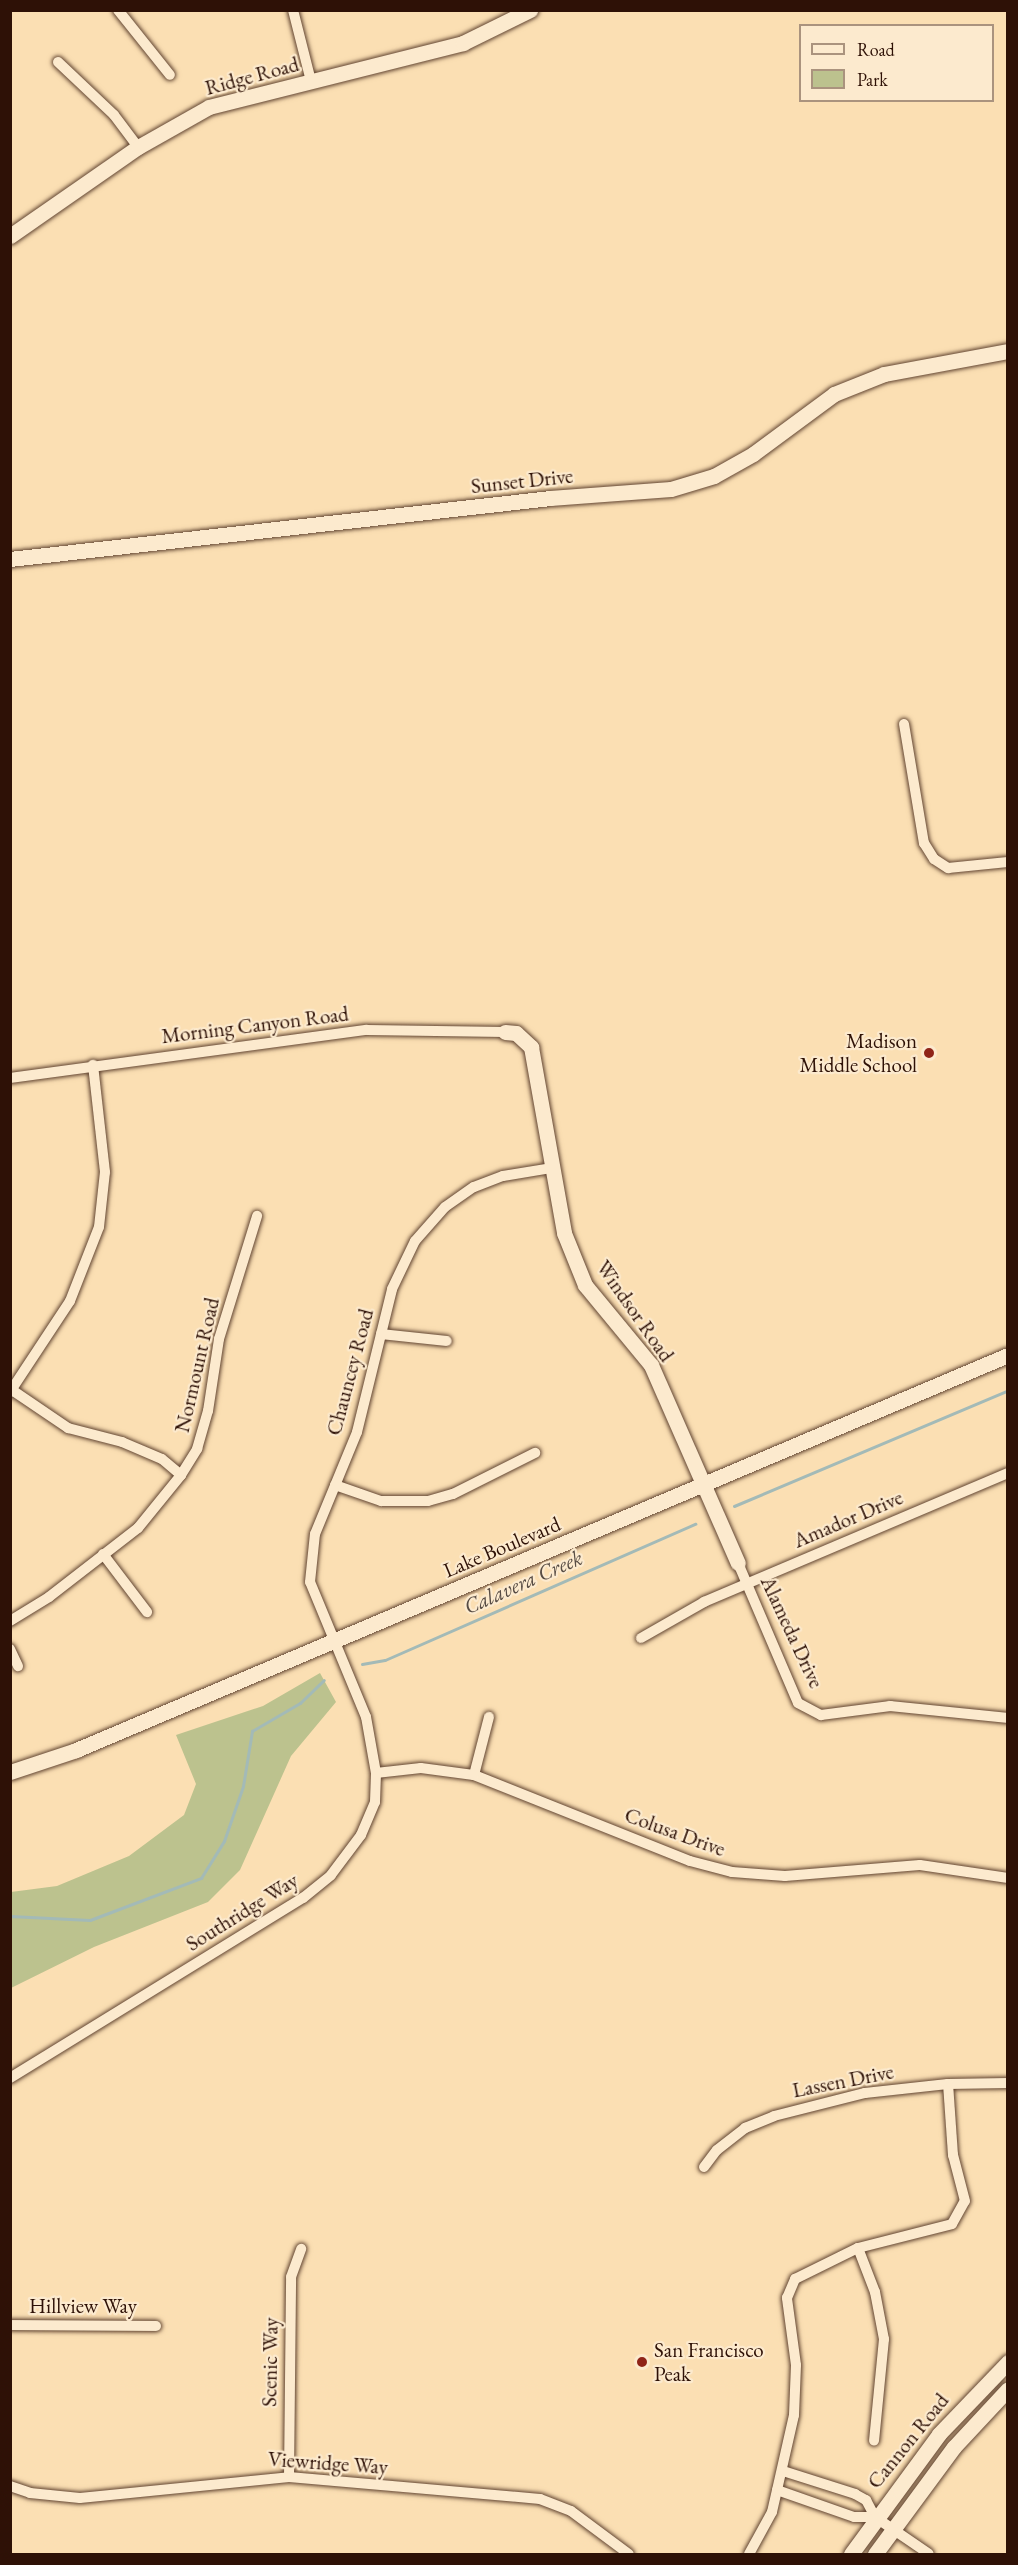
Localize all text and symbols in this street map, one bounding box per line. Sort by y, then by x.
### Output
legend [799,24,994,102]
text: Road [857,38,895,61]
street label: Ridge Road [202,51,302,101]
text: Park [857,68,888,91]
street label: Sunset Drive [470,463,574,499]
street label: Morning Canyon Road [160,1001,350,1049]
place label: Madison Middle School [800,1028,917,1078]
marker: Madison Middle School [922,1046,936,1060]
street label: Windsor Road [591,1255,679,1367]
street label: Normount Road [169,1295,225,1435]
street label: Chauncey Road [321,1306,379,1438]
street label: Amador Drive [790,1485,906,1553]
street label: Lake Boulevard [440,1511,564,1583]
water label: Calavera Creek [460,1544,586,1620]
street label: Alameda Drive [755,1572,829,1692]
street label: Colusa Drive [621,1802,729,1862]
street label: Southridge Way [181,1868,303,1956]
street label: Lassen Drive [790,2059,896,2103]
street label: Hillview Way [29,2293,137,2319]
street label: Scenic Way [257,2317,283,2407]
place label: San Francisco Peak [654,2337,764,2387]
marker: San Francisco Peak [635,2355,649,2369]
street label: Cannon Road [862,2388,954,2494]
street label: Viewridge Way [267,2446,389,2480]

